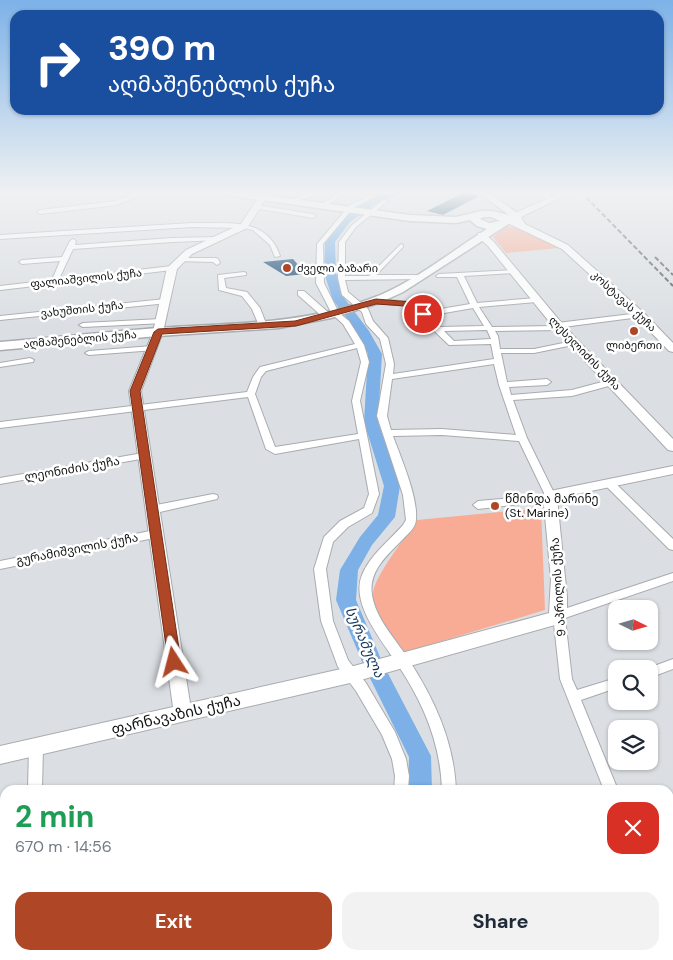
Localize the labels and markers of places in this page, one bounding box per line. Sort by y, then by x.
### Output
place label: ძველი ბაზარი [297,261,378,275]
marker: ძველი ბაზარი [281,262,293,274]
pin [402,293,444,335]
marker: ლიბერთი [628,325,640,337]
place label: ლიბერთი [606,338,662,352]
place label: წმინდა მარინე (St. Marine) [505,491,599,521]
marker: წმინდა მარინე (St. Marine) [489,500,501,512]

